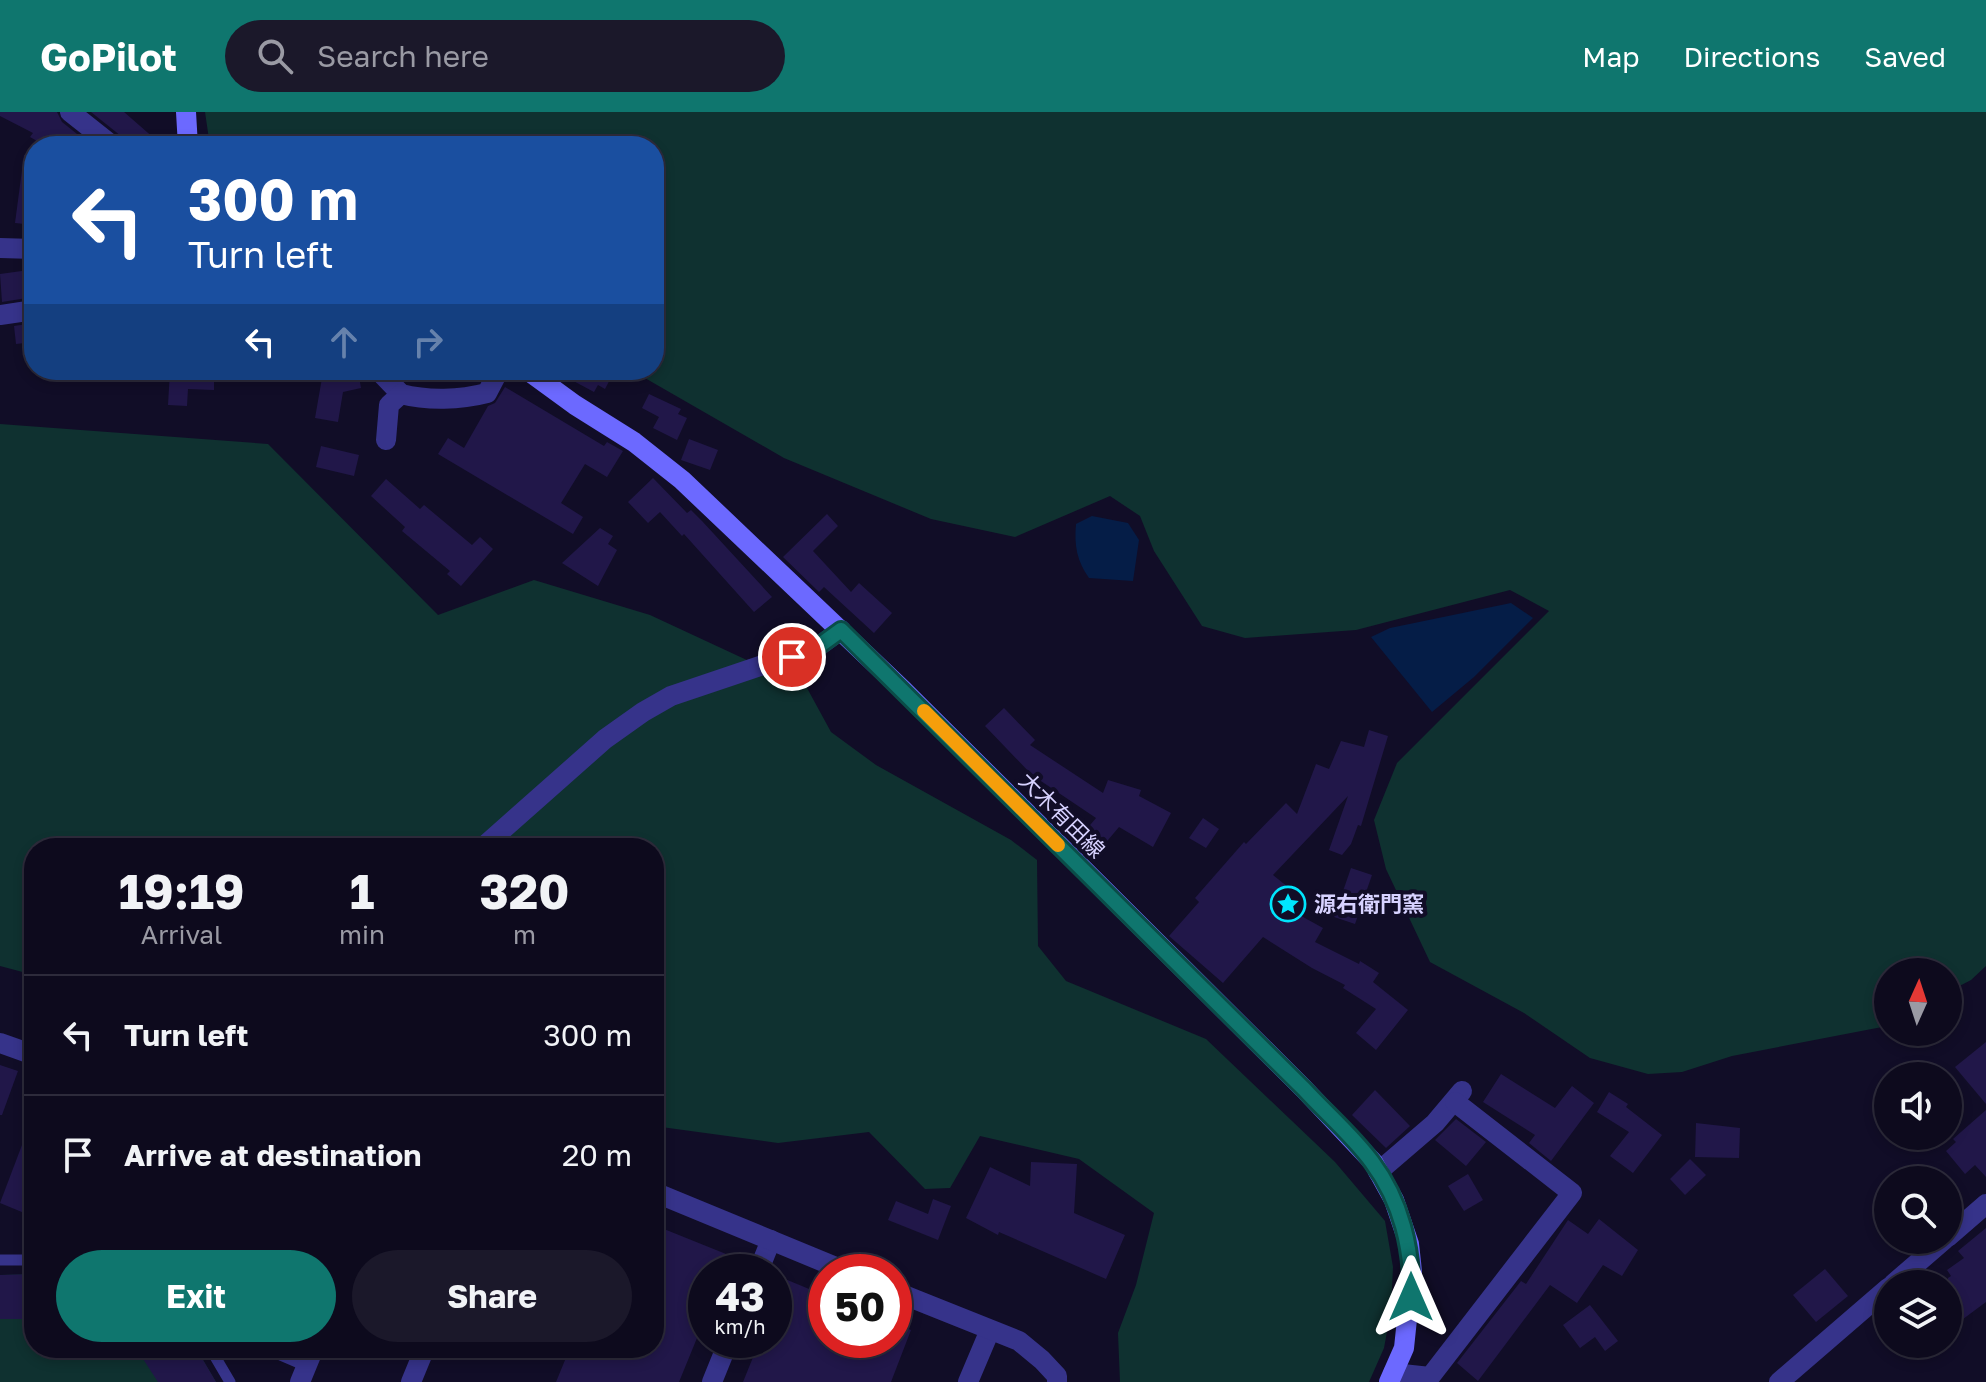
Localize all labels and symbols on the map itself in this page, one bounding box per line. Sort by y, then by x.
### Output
pin [758,623,826,691]
street label: 大木有田線 [1014,766,1111,863]
place icon: 源右衛門窯 [1269,885,1307,923]
place label: 源右衛門窯 [1314,890,1424,917]
north arrow [1874,958,1962,1046]
speed limit sign: 50 [808,1254,912,1358]
position arrow [1369,1255,1453,1339]

